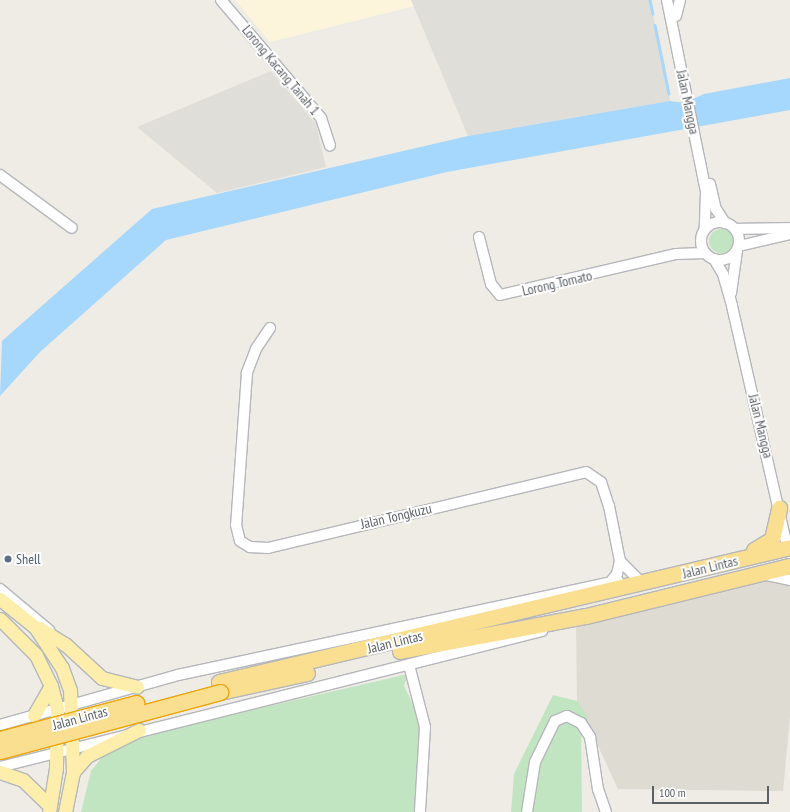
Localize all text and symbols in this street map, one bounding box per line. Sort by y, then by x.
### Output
street label: Lorong Kacang Tanah 1 [239,22,323,118]
street label: Jalan Mangga [673,68,703,136]
street label: Lorong Tomato [520,267,594,299]
street label: Jalan Mangga [745,392,777,460]
street label: Jalan Tongkuzu [359,500,433,532]
place label: Shell [16,551,40,567]
street label: Jalan Lintas [681,552,739,582]
marker: Shell [3,554,13,564]
street label: Jalan Lintas [366,627,424,657]
street label: Jalan Lintas [51,703,109,733]
scale bar [654,778,771,804]
text: 100 m [659,785,686,800]

